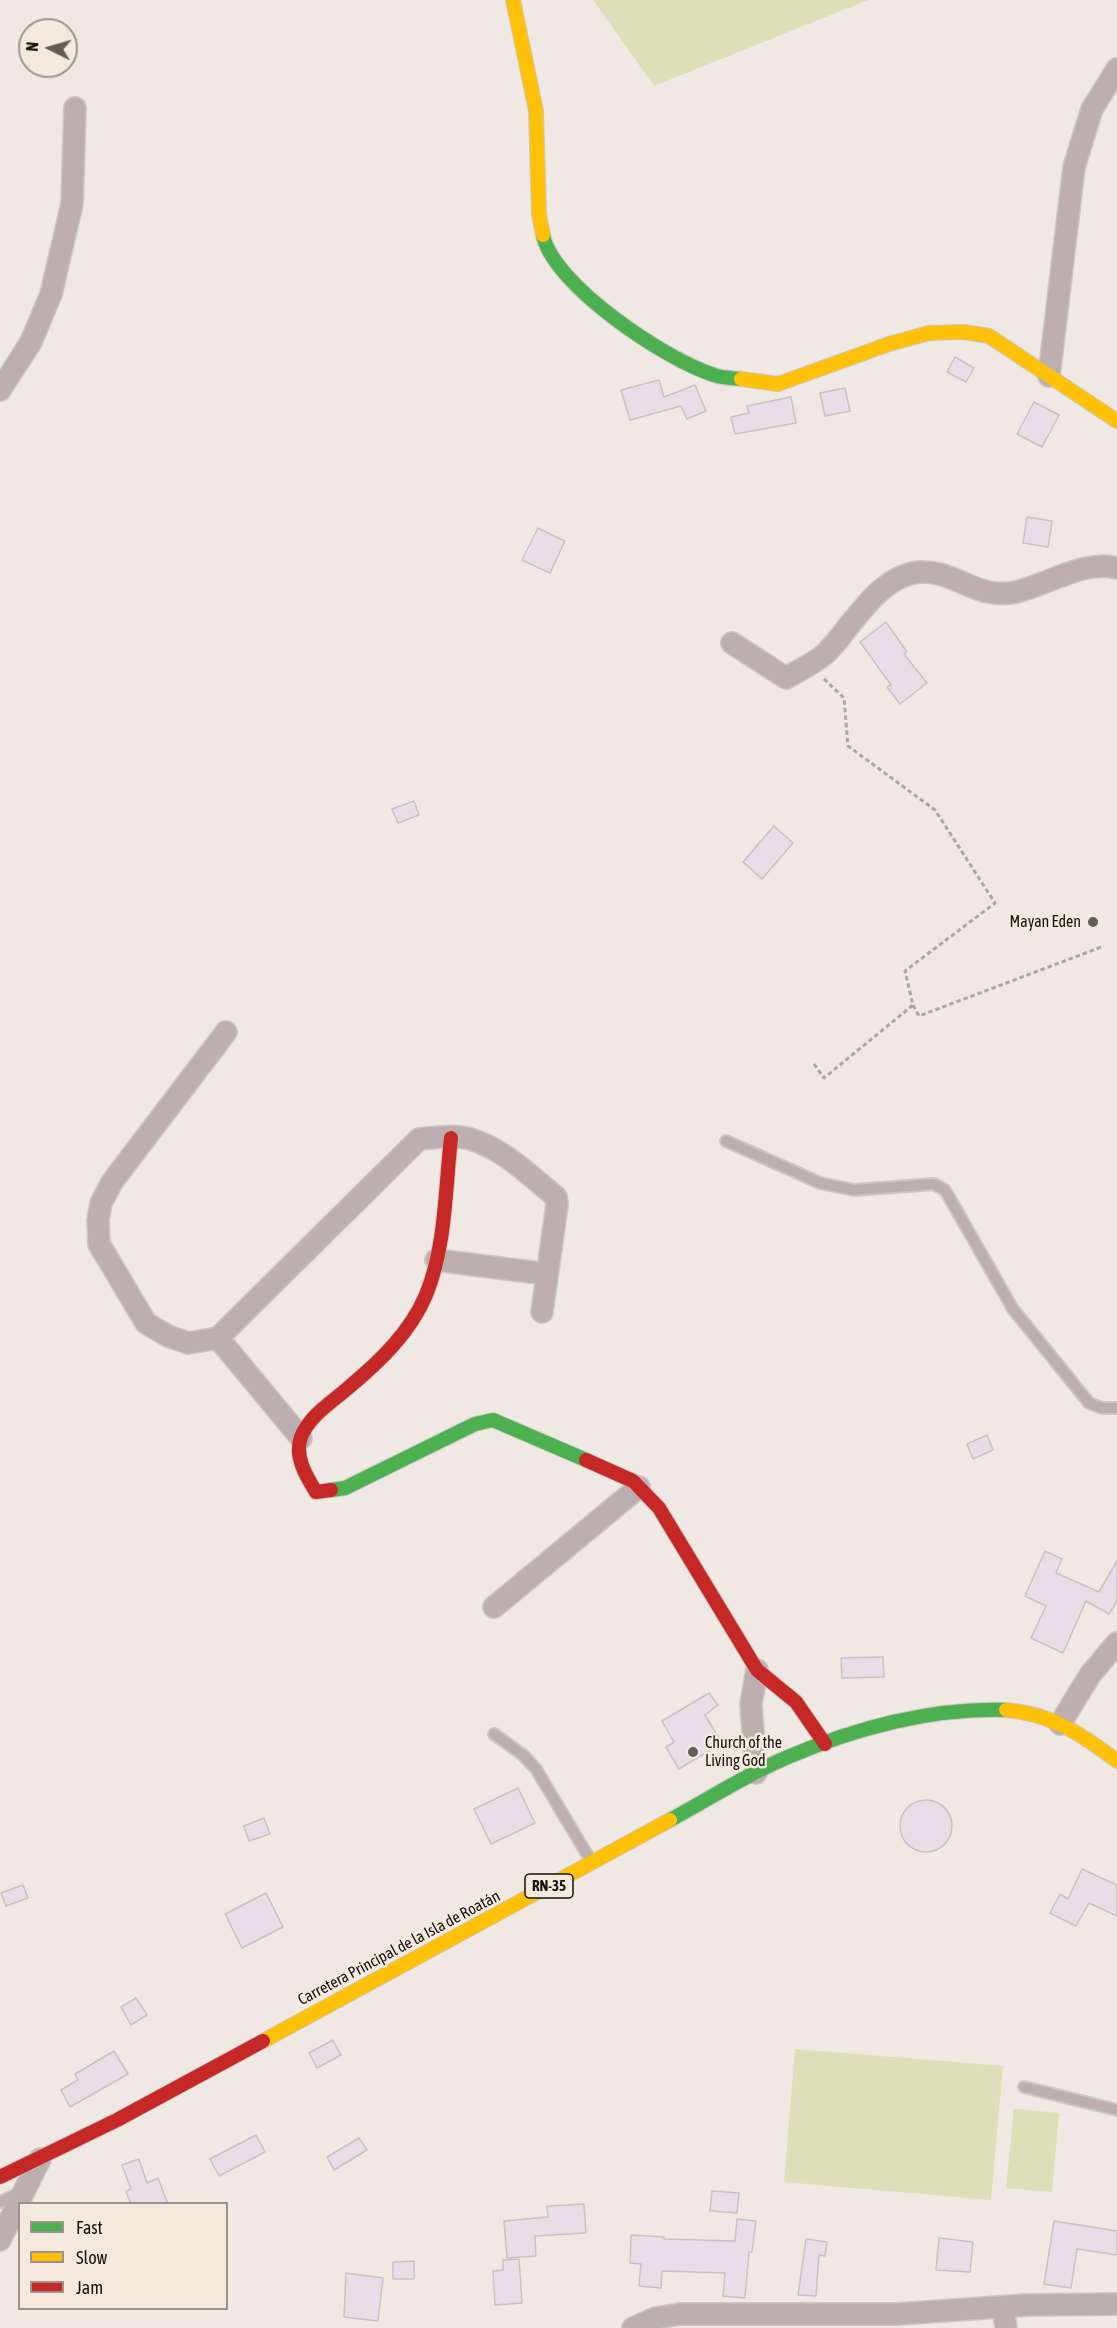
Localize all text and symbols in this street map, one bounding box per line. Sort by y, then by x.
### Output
north arrow [18,18,78,78]
text: N [23,41,41,52]
place label: Mayan Eden [1010,912,1081,932]
marker: Mayan Eden [1086,915,1100,929]
place label: Church of the Living God [705,1733,782,1771]
marker: Church of the Living God [686,1745,700,1759]
road number: RN-35 [525,1874,573,1898]
street label: Carretera Principal de la Isla de Roatán [295,1886,503,2010]
legend [18,2202,228,2310]
text: Fast [76,2217,103,2238]
text: Slow [76,2247,107,2268]
text: Jam [76,2277,103,2298]

